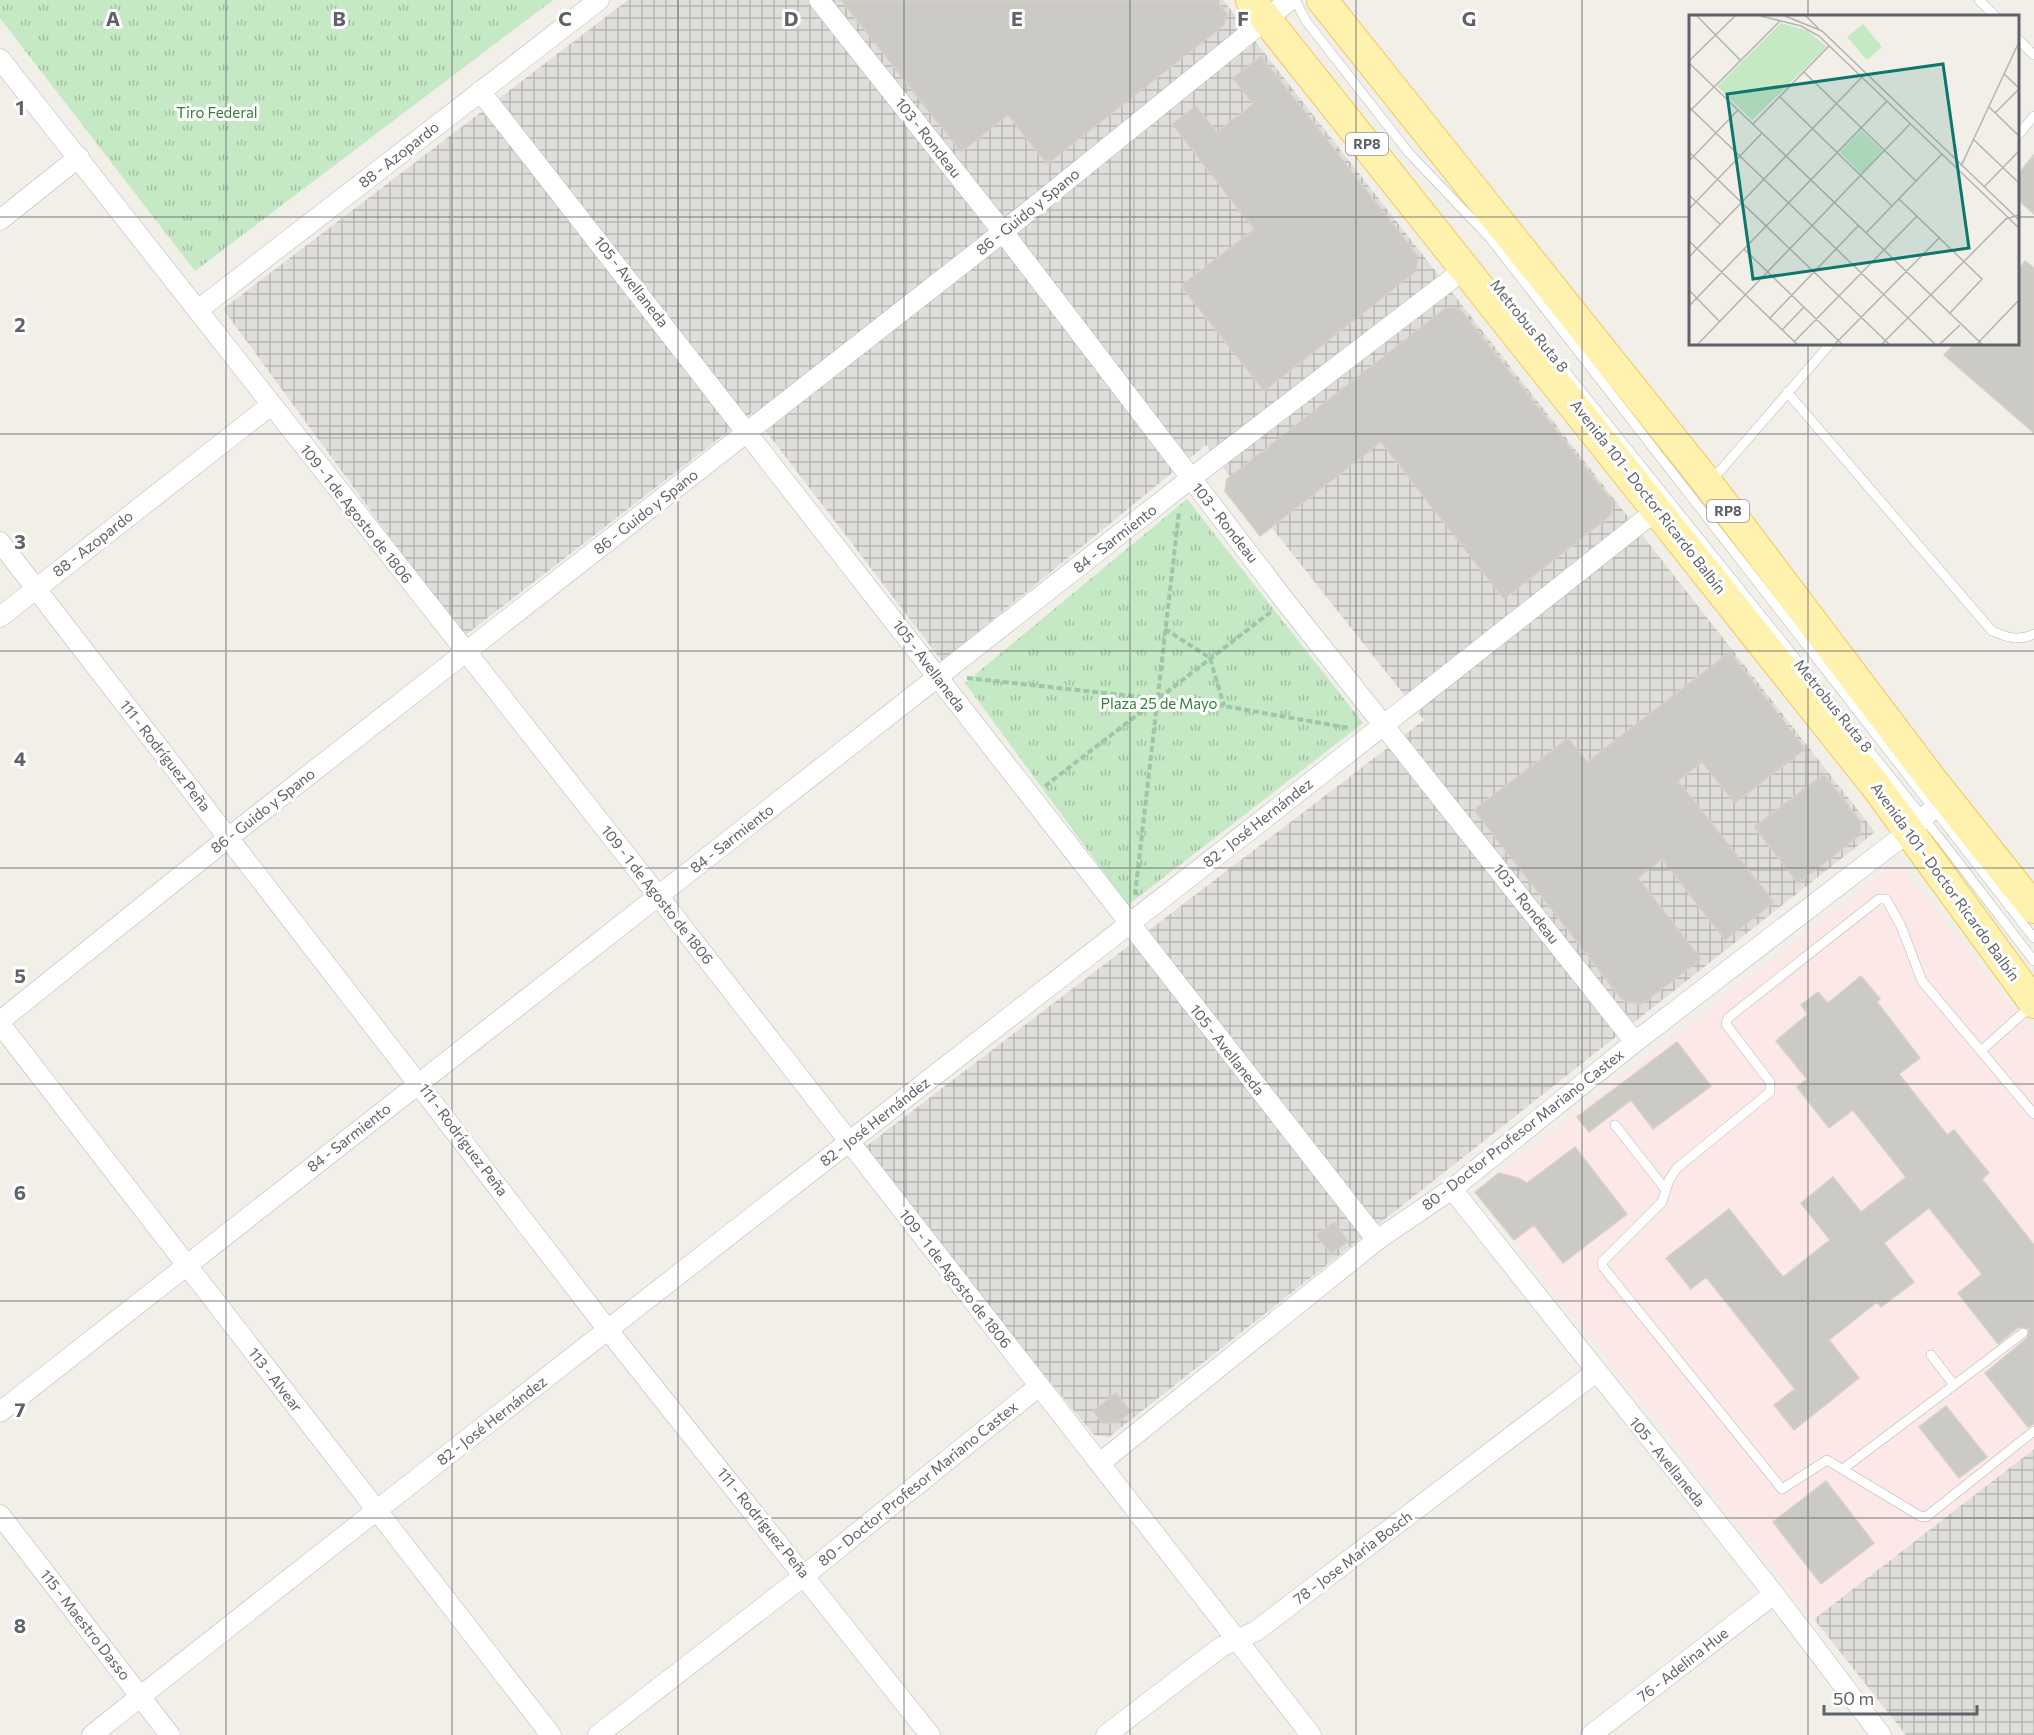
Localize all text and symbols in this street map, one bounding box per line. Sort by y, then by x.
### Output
text: A [106,6,120,30]
text: B [332,6,346,30]
text: C [558,6,572,30]
text: D [784,6,798,30]
text: E [1011,6,1023,30]
text: F [1237,6,1249,30]
text: G [1462,6,1476,30]
inset map [1689,15,2019,345]
street label: 103 - Rondeau [892,94,966,181]
text: 1 [15,95,25,119]
park label: Tiro Federal [176,103,258,121]
street label: 88 - Azopardo [355,117,442,191]
road number: RP8 [1346,133,1388,155]
street label: 86 - Guido y Spano [972,164,1083,258]
street label: 105 - Avellaneda [591,232,673,330]
street label: Metrobus Ruta 8 [1487,275,1573,375]
text: 2 [14,312,26,336]
street label: Avenida 101 - Doctor Ricardo Balbín [1568,396,1730,597]
street label: 109 - 1 de Agosto de 1806 [297,440,417,586]
street label: 86 - Guido y Spano [590,465,701,558]
street label: 103 - Rondeau [1189,479,1263,566]
street label: 84 - Sarmiento [1069,500,1160,576]
road number: RP8 [1707,500,1749,522]
street label: 88 - Azopardo [49,506,136,580]
text: 3 [14,529,26,553]
street label: 105 - Avellaneda [889,616,970,715]
street label: Metrobus Ruta 8 [1791,655,1877,755]
park label: Plaza 25 de Mayo [1101,694,1217,712]
street label: 111 - Rodríguez Peña [117,696,215,815]
text: 4 [14,746,26,770]
street label: 86 - Guido y Spano [207,764,318,857]
street label: 82 - José Hernández [1199,774,1316,871]
street label: Avenida 101 - Doctor Ricardo Balbín [1868,779,2024,984]
street label: 84 - Sarmiento [686,800,777,876]
street label: 109 - 1 de Agosto de 1806 [598,821,718,967]
street label: 103 - Rondeau [1490,860,1564,947]
text: 5 [14,963,26,987]
street label: 105 - Avellaneda [1187,1000,1269,1098]
street label: 80 - Doctor Profesor Mariano Castex [1418,1045,1627,1214]
street label: 82 - José Hernández [816,1073,933,1170]
street label: 111 - Rodríguez Peña [416,1079,512,1199]
street label: 84 - Sarmiento [303,1099,394,1175]
text: 6 [14,1180,26,1204]
street label: 109 - 1 de Agosto de 1806 [896,1205,1016,1351]
street label: 113 - Alvear [245,1344,307,1415]
street label: 82 - José Hernández [433,1372,550,1469]
text: 7 [15,1397,26,1421]
street label: 80 - Doctor Profesor Mariano Castex [814,1397,1021,1569]
street label: 105 - Avellaneda [1626,1413,1710,1510]
street label: 111 - Rodríguez Peña [714,1464,814,1581]
street label: 78 - Jose Maria Bosch [1290,1507,1415,1608]
street label: 115 - Maestro Dasso [37,1565,135,1683]
text: 8 [14,1613,26,1637]
street label: 76 - Adelina Hue [1633,1623,1731,1705]
scale bar [1824,1678,1977,1716]
text: 50 m [1833,1687,1874,1709]

